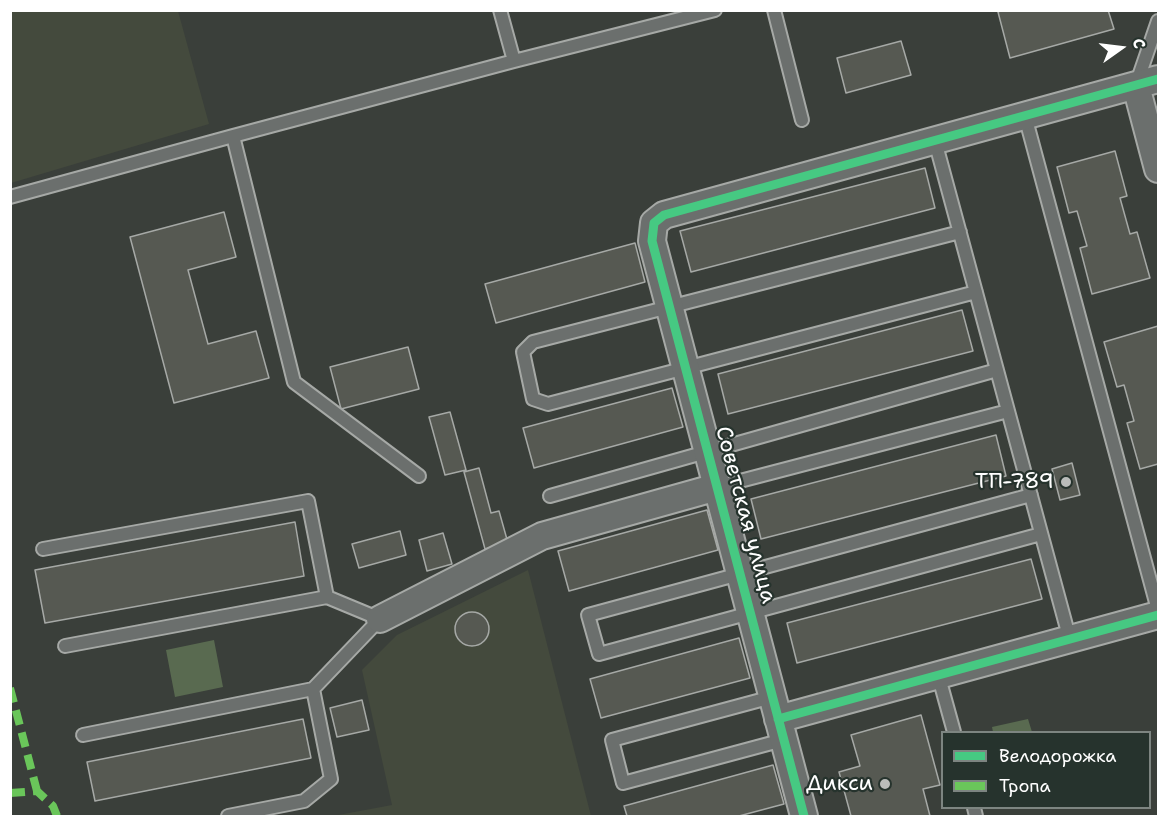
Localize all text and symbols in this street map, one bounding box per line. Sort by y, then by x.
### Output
north arrow [1091,18,1151,78]
text: С [1128,36,1150,51]
street label: Советская улица [709,424,781,606]
place label: ТП-789 [975,469,1054,495]
marker: ТП-789 [1059,475,1073,489]
legend [941,731,1151,809]
text: Велодорожка [999,744,1117,768]
place label: Дикси [806,771,873,797]
text: Тропа [999,774,1051,798]
marker: Дикси [878,777,892,791]

